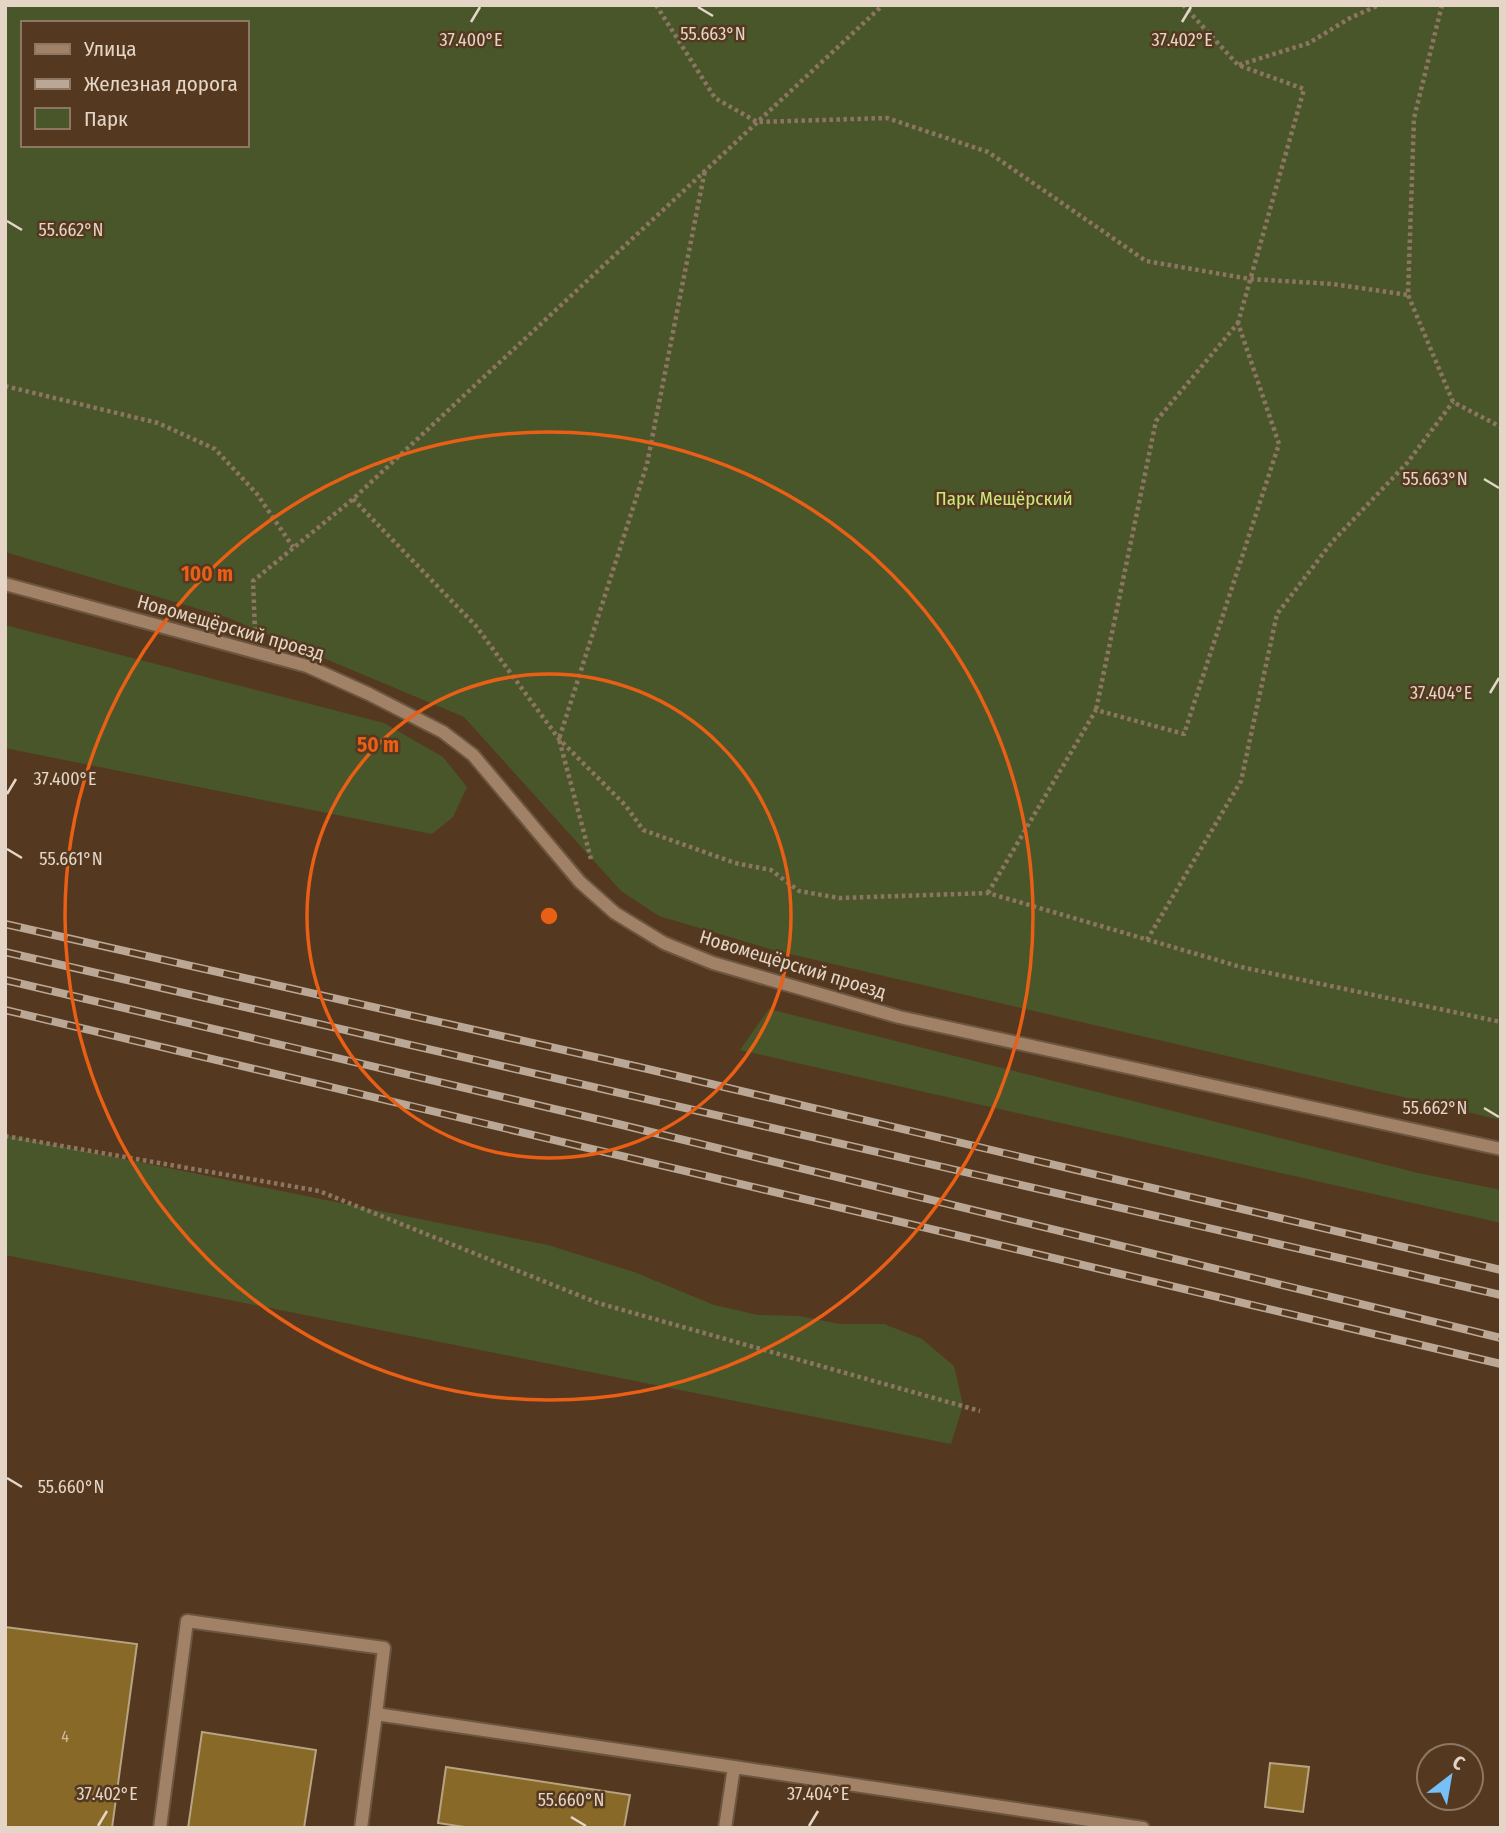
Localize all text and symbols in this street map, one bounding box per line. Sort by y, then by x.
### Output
legend [21,21,248,147]
text: 55.663°N [680,23,746,45]
text: 37.400°E [440,29,502,51]
text: 37.402°E [1151,29,1213,51]
text: Улица [83,36,137,62]
text: Железная дорога [84,71,238,97]
text: Парк [84,106,128,132]
text: 55.662°N [38,219,104,241]
text: 55.663°N [1402,468,1468,490]
park label: Парк Мещёрский [935,487,1073,510]
text: 100 m [181,561,233,587]
street label: Новомещёрский проезд [135,590,327,665]
text: 37.404°E [1410,682,1472,704]
text: 50 m [357,732,399,758]
text: 37.400°E [34,768,96,790]
text: 55.661°N [39,848,103,870]
centre of rings [537,904,561,928]
street label: Новомещёрский проезд [697,925,889,1004]
text: 55.662°N [1402,1097,1468,1119]
text: 55.660°N [38,1476,104,1498]
house number: 4 [61,1727,69,1746]
north arrow [1415,1742,1485,1812]
text: С [1448,1750,1469,1775]
text: 37.402°E [76,1783,138,1805]
text: 37.404°E [787,1783,849,1805]
text: 55.660°N [538,1789,604,1811]

